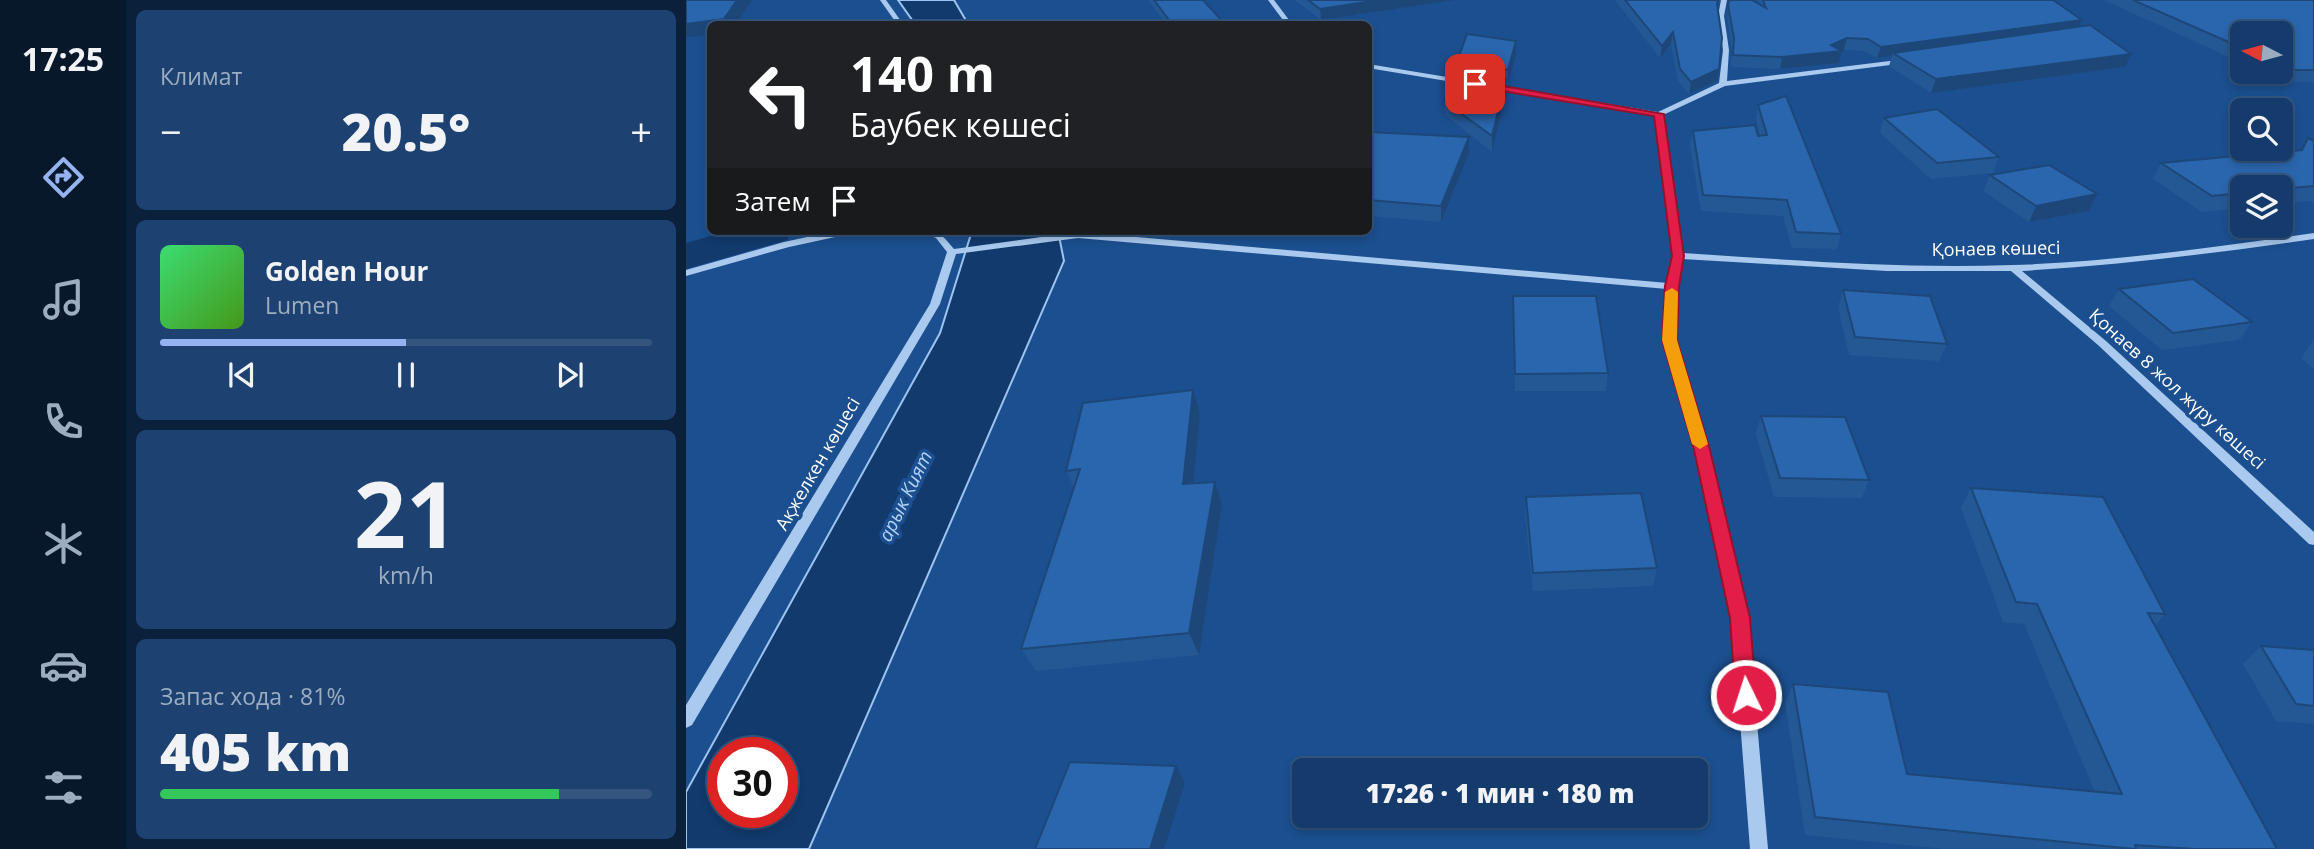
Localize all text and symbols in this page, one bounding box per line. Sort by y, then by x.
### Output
north arrow [2230,21,2292,84]
map controls [2230,21,2293,238]
text: 17:25 [22,37,104,80]
text: 140 m [850,40,995,106]
icon: left [735,49,826,140]
pin [1445,54,1505,114]
text: Климат [160,60,242,92]
icon: arrive [1456,65,1494,103]
text: 20.5° [342,95,470,166]
button: search [2230,98,2293,161]
text: Баубек көшесі [850,103,1071,146]
text: − [160,105,182,157]
text: + [630,105,652,157]
icon: directions [39,153,88,202]
button: layers [2230,175,2293,238]
icon: arrive [825,182,863,220]
text: Затем [735,183,811,219]
street label: Қонаев көшесі [1931,235,2061,261]
text: Golden Hour [265,253,428,289]
icon: music [39,275,88,324]
text: Lumen [265,289,339,321]
street label: Қонаев 8 жол жүру көшесі [2084,303,2271,474]
icon: previous [223,356,261,394]
icon: pause [387,356,425,394]
icon: next [551,356,589,394]
street label: Ақжелкен көшесі [769,393,865,534]
icon: phone [39,397,88,446]
water label: арык Кият [872,446,938,546]
text: 21 [354,451,458,575]
icon: climate [39,519,88,568]
text: km/h [378,559,434,591]
icon: car [39,641,88,690]
position arrow [1709,658,1783,732]
text: Запас хода · 81% [160,680,345,712]
text: 405 km [160,715,351,786]
speed limit sign: 30 [707,737,798,828]
icon: filters [39,763,88,812]
text: 17:26 · 1 мин · 180 m [1365,775,1635,811]

